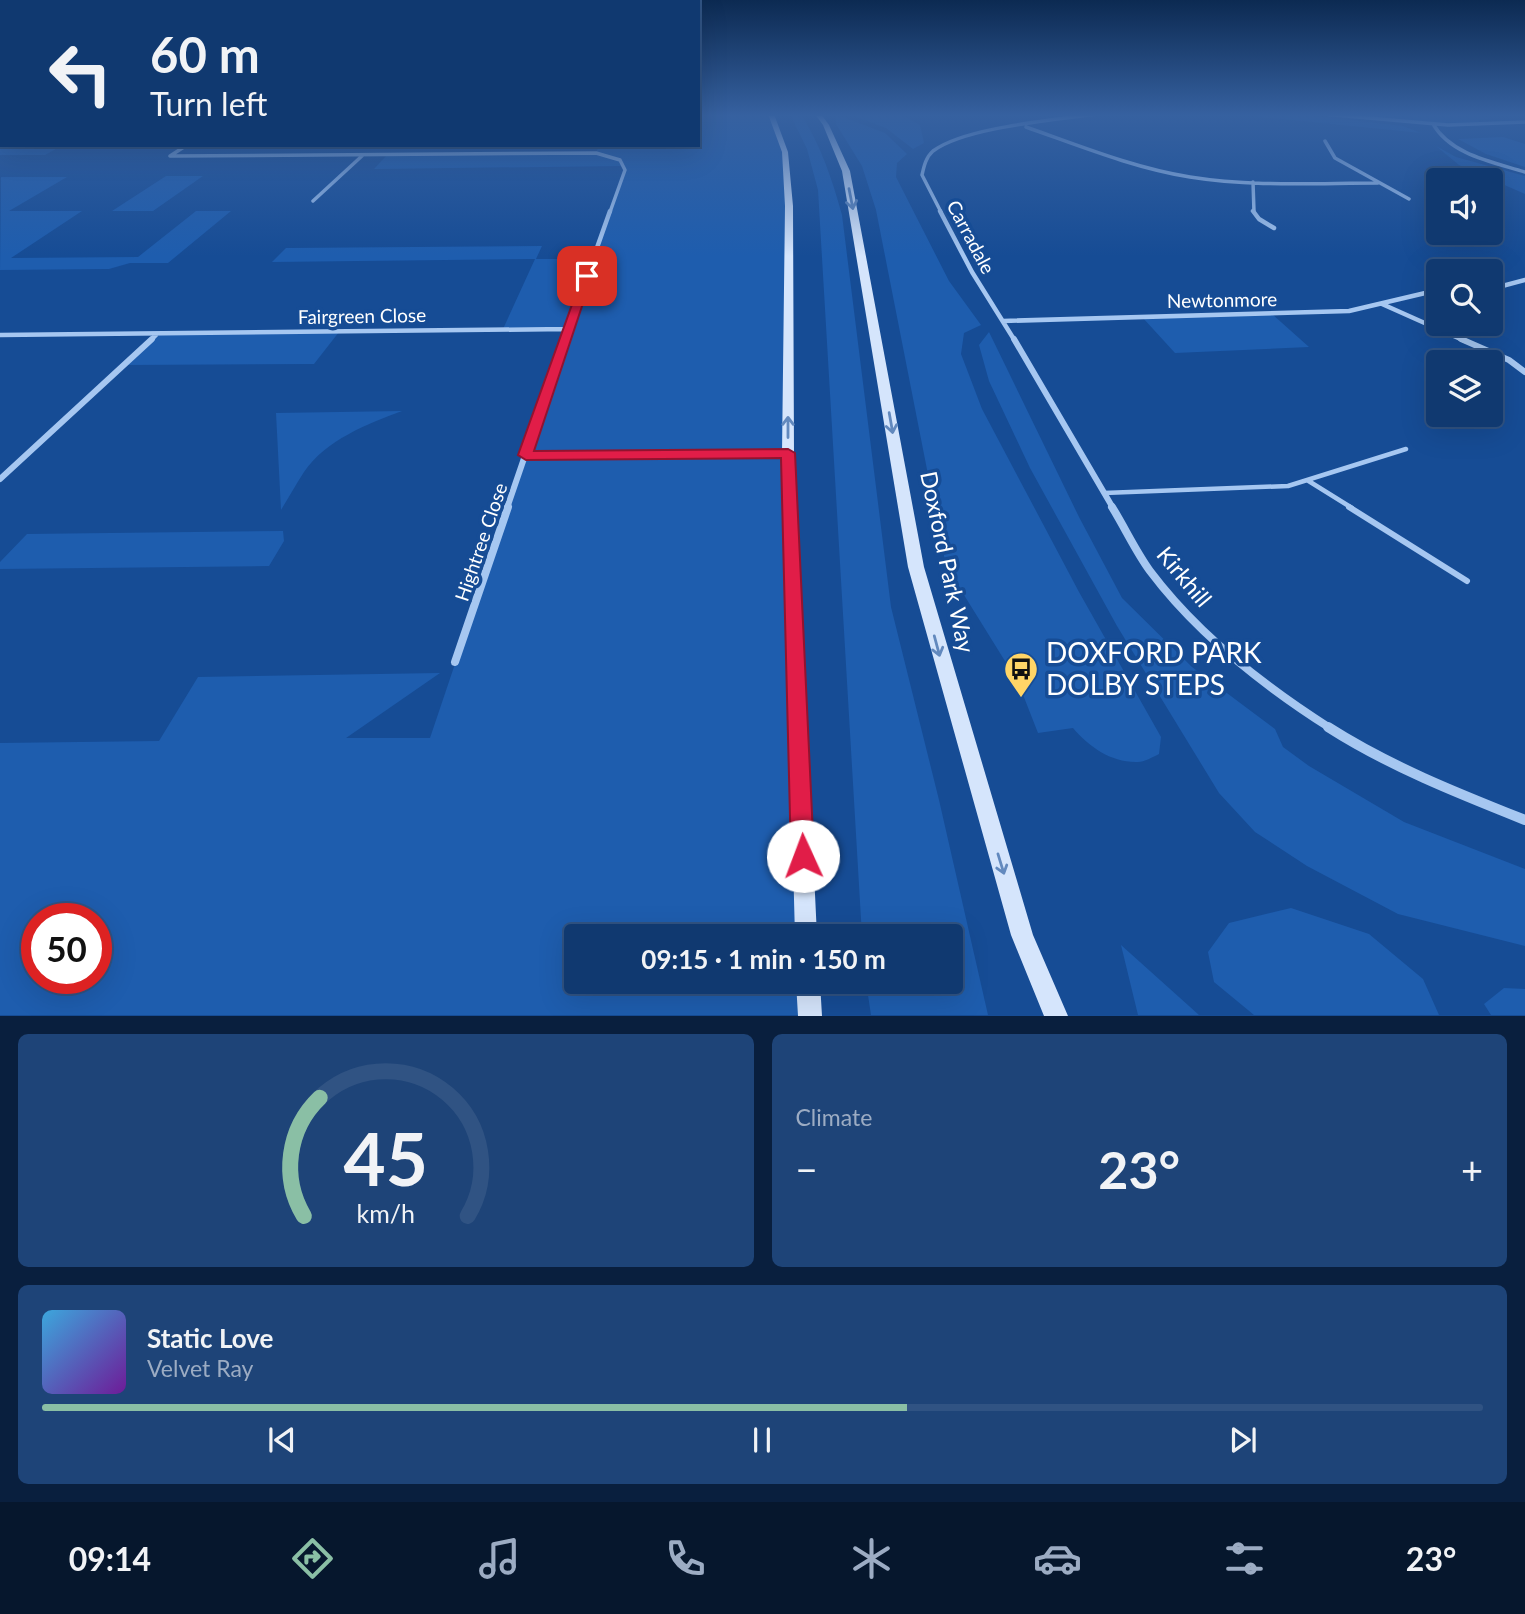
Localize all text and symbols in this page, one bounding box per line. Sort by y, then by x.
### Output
text: 60 m [150,25,260,83]
icon: left [35,28,126,119]
text: Turn left [150,84,267,123]
map controls [1426,168,1503,427]
button: sound [1426,168,1503,245]
one-way arrow [845,187,858,210]
street label: Carradale [943,196,1000,277]
pin [557,246,617,306]
icon: arrive [568,257,606,295]
button: search [1426,259,1503,336]
street label: Newtonmore [1167,287,1277,312]
street label: Fairgreen Close [298,303,426,328]
button: layers [1426,350,1503,427]
one-way arrow [885,411,898,434]
one-way arrow [781,416,795,439]
street label: Doxford Park Way [915,469,981,655]
street label: Hightree Close [450,480,512,604]
street label: Kirkhill [1152,541,1218,612]
one-way arrow [932,635,945,657]
place label: DOXFORD PARK DOLBY STEPS [1046,635,1262,701]
bus stop icon: DOXFORD PARK DOLBY STEPS [1002,650,1040,699]
position arrow [766,819,840,893]
one-way arrow [996,853,1009,875]
speed limit sign: 50 [21,903,112,994]
text: 09:15 · 1 min · 150 m [641,943,886,975]
text: Climate [796,1103,872,1131]
text: 45 [344,1115,428,1203]
text: 23° [1098,1138,1180,1200]
text: − [796,1146,818,1192]
text: + [1461,1146,1483,1192]
text: km/h [356,1198,415,1228]
text: Static Love [147,1322,274,1354]
text: Velvet Ray [147,1354,253,1382]
icon: previous [263,1421,301,1459]
icon: pause [743,1421,781,1459]
icon: next [1224,1421,1262,1459]
icon: directions [288,1534,337,1583]
icon: music [475,1534,524,1583]
icon: phone [661,1534,710,1583]
icon: climate [847,1534,896,1583]
icon: car [1033,1534,1082,1583]
icon: filters [1220,1534,1269,1583]
text: 09:14 [69,1539,151,1578]
text: 23° [1406,1539,1456,1578]

